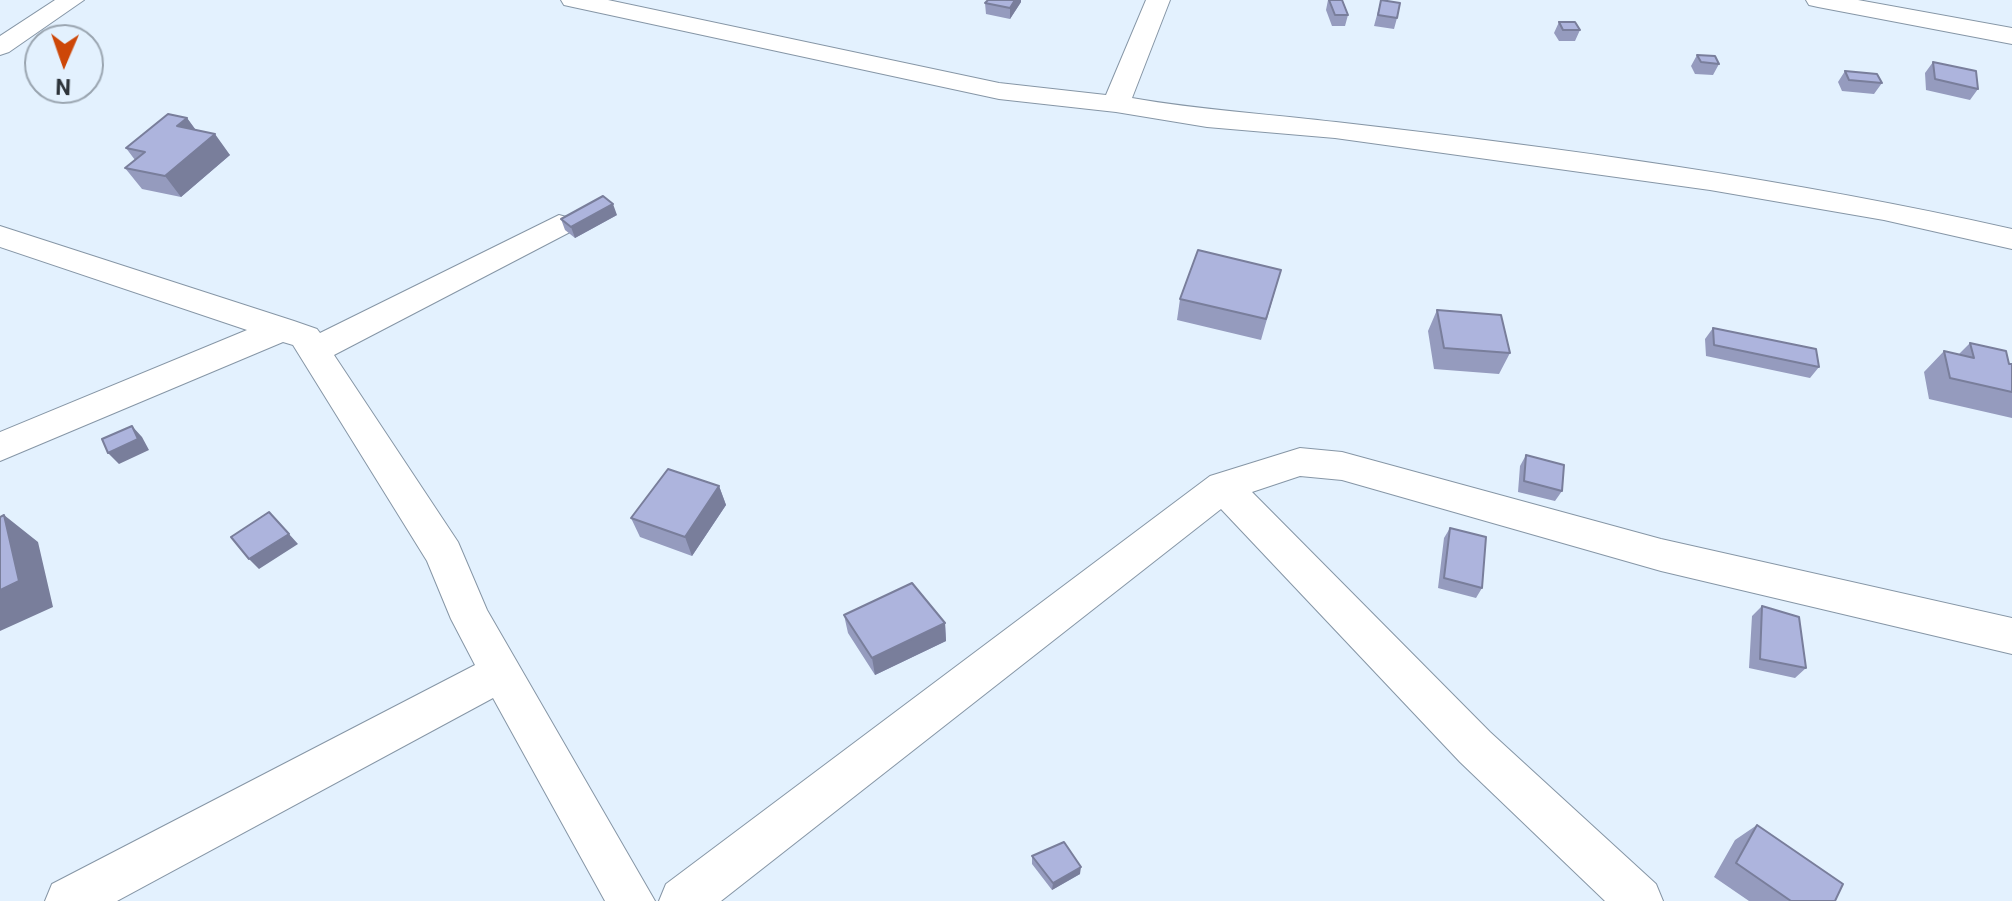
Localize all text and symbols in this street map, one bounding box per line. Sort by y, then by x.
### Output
north arrow [24,24,104,104]
text: N [55,74,71,99]

